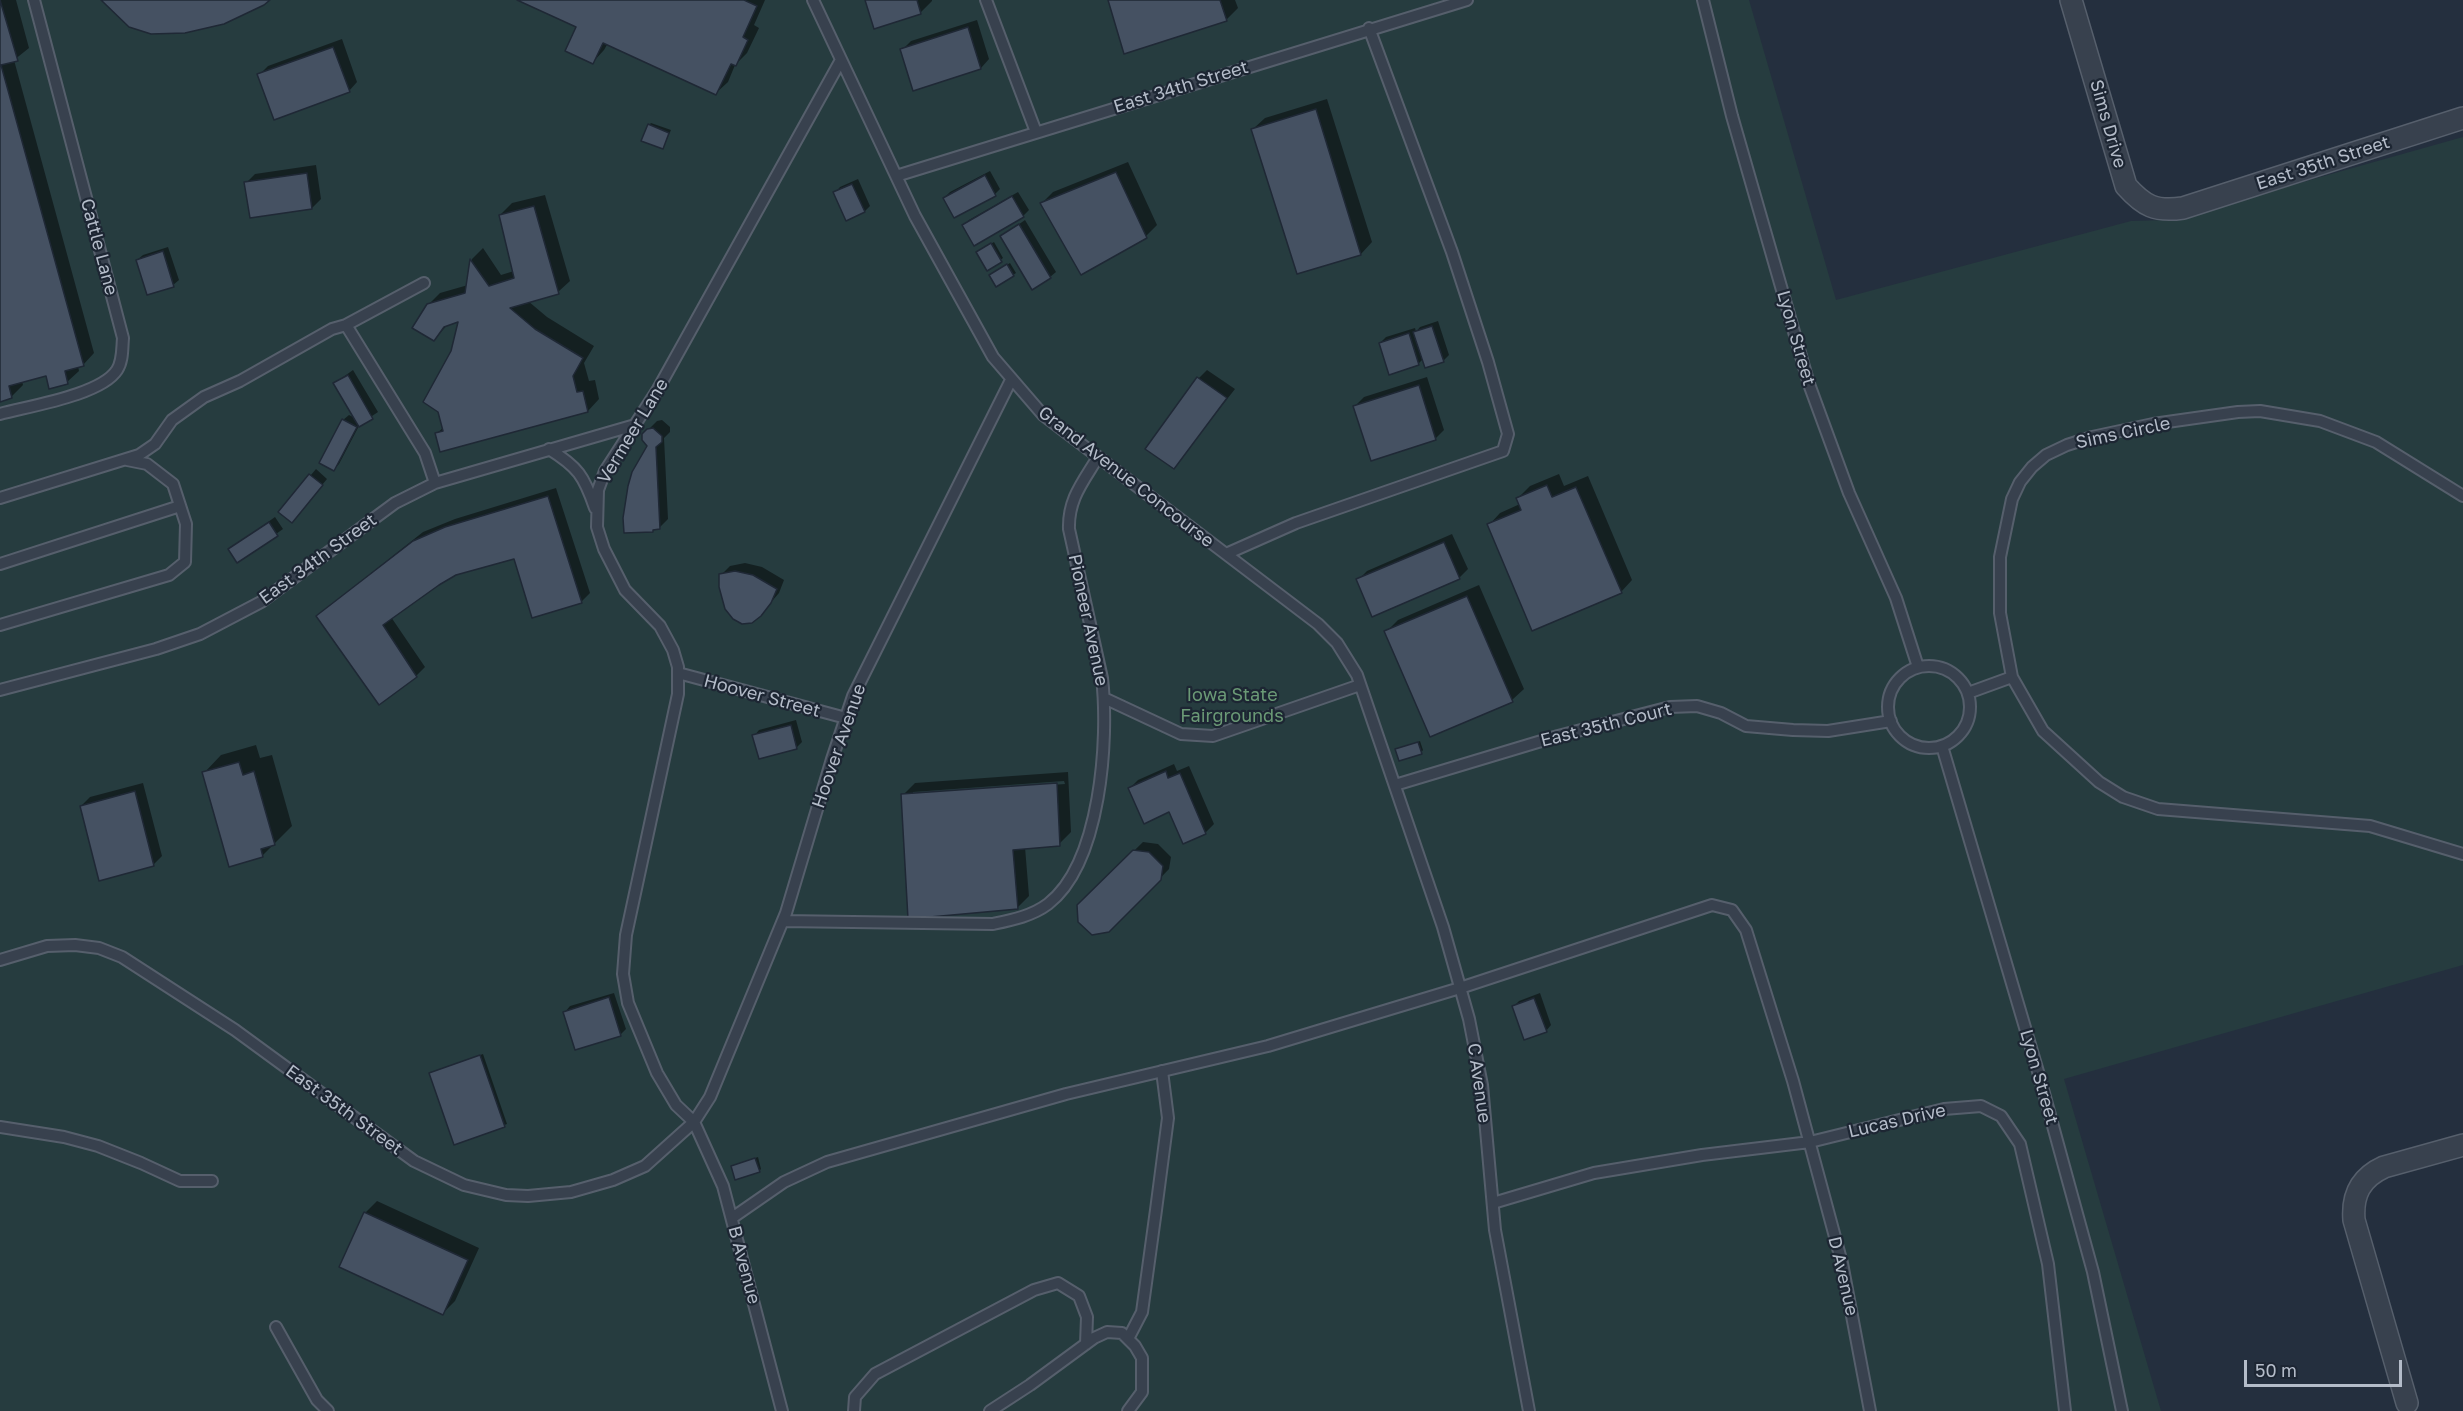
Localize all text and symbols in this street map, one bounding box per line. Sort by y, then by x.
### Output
street label: East 34th Street [1111,56,1251,118]
street label: Sims Drive [2085,77,2131,171]
street label: East 35th Street [2253,131,2393,195]
street label: Cattle Lane [76,196,122,298]
street label: Lyon Street [1772,288,1820,388]
street label: Vermeer Lane [593,374,673,488]
street label: Grand Avenue Concourse [1034,402,1218,552]
street label: Sims Circle [2074,412,2172,454]
street label: East 34th Street [255,509,381,609]
street label: Pioneer Avenue [1063,552,1113,688]
street label: Hoover Street [701,670,823,722]
street label: Hoover Avenue [808,681,870,811]
park label: Iowa State Fairgrounds [1180,684,1284,726]
street label: East 35th Court [1538,698,1674,752]
street label: Lyon Street [2015,1027,2063,1127]
street label: C Avenue [1463,1042,1495,1124]
street label: East 35th Street [281,1060,407,1160]
street label: Lucas Drive [1846,1099,1948,1143]
street label: B Avenue [723,1224,765,1306]
street label: D Avenue [1823,1234,1863,1318]
scale bar [2247,1348,2404,1386]
text: 50 m [2255,1359,2297,1381]

